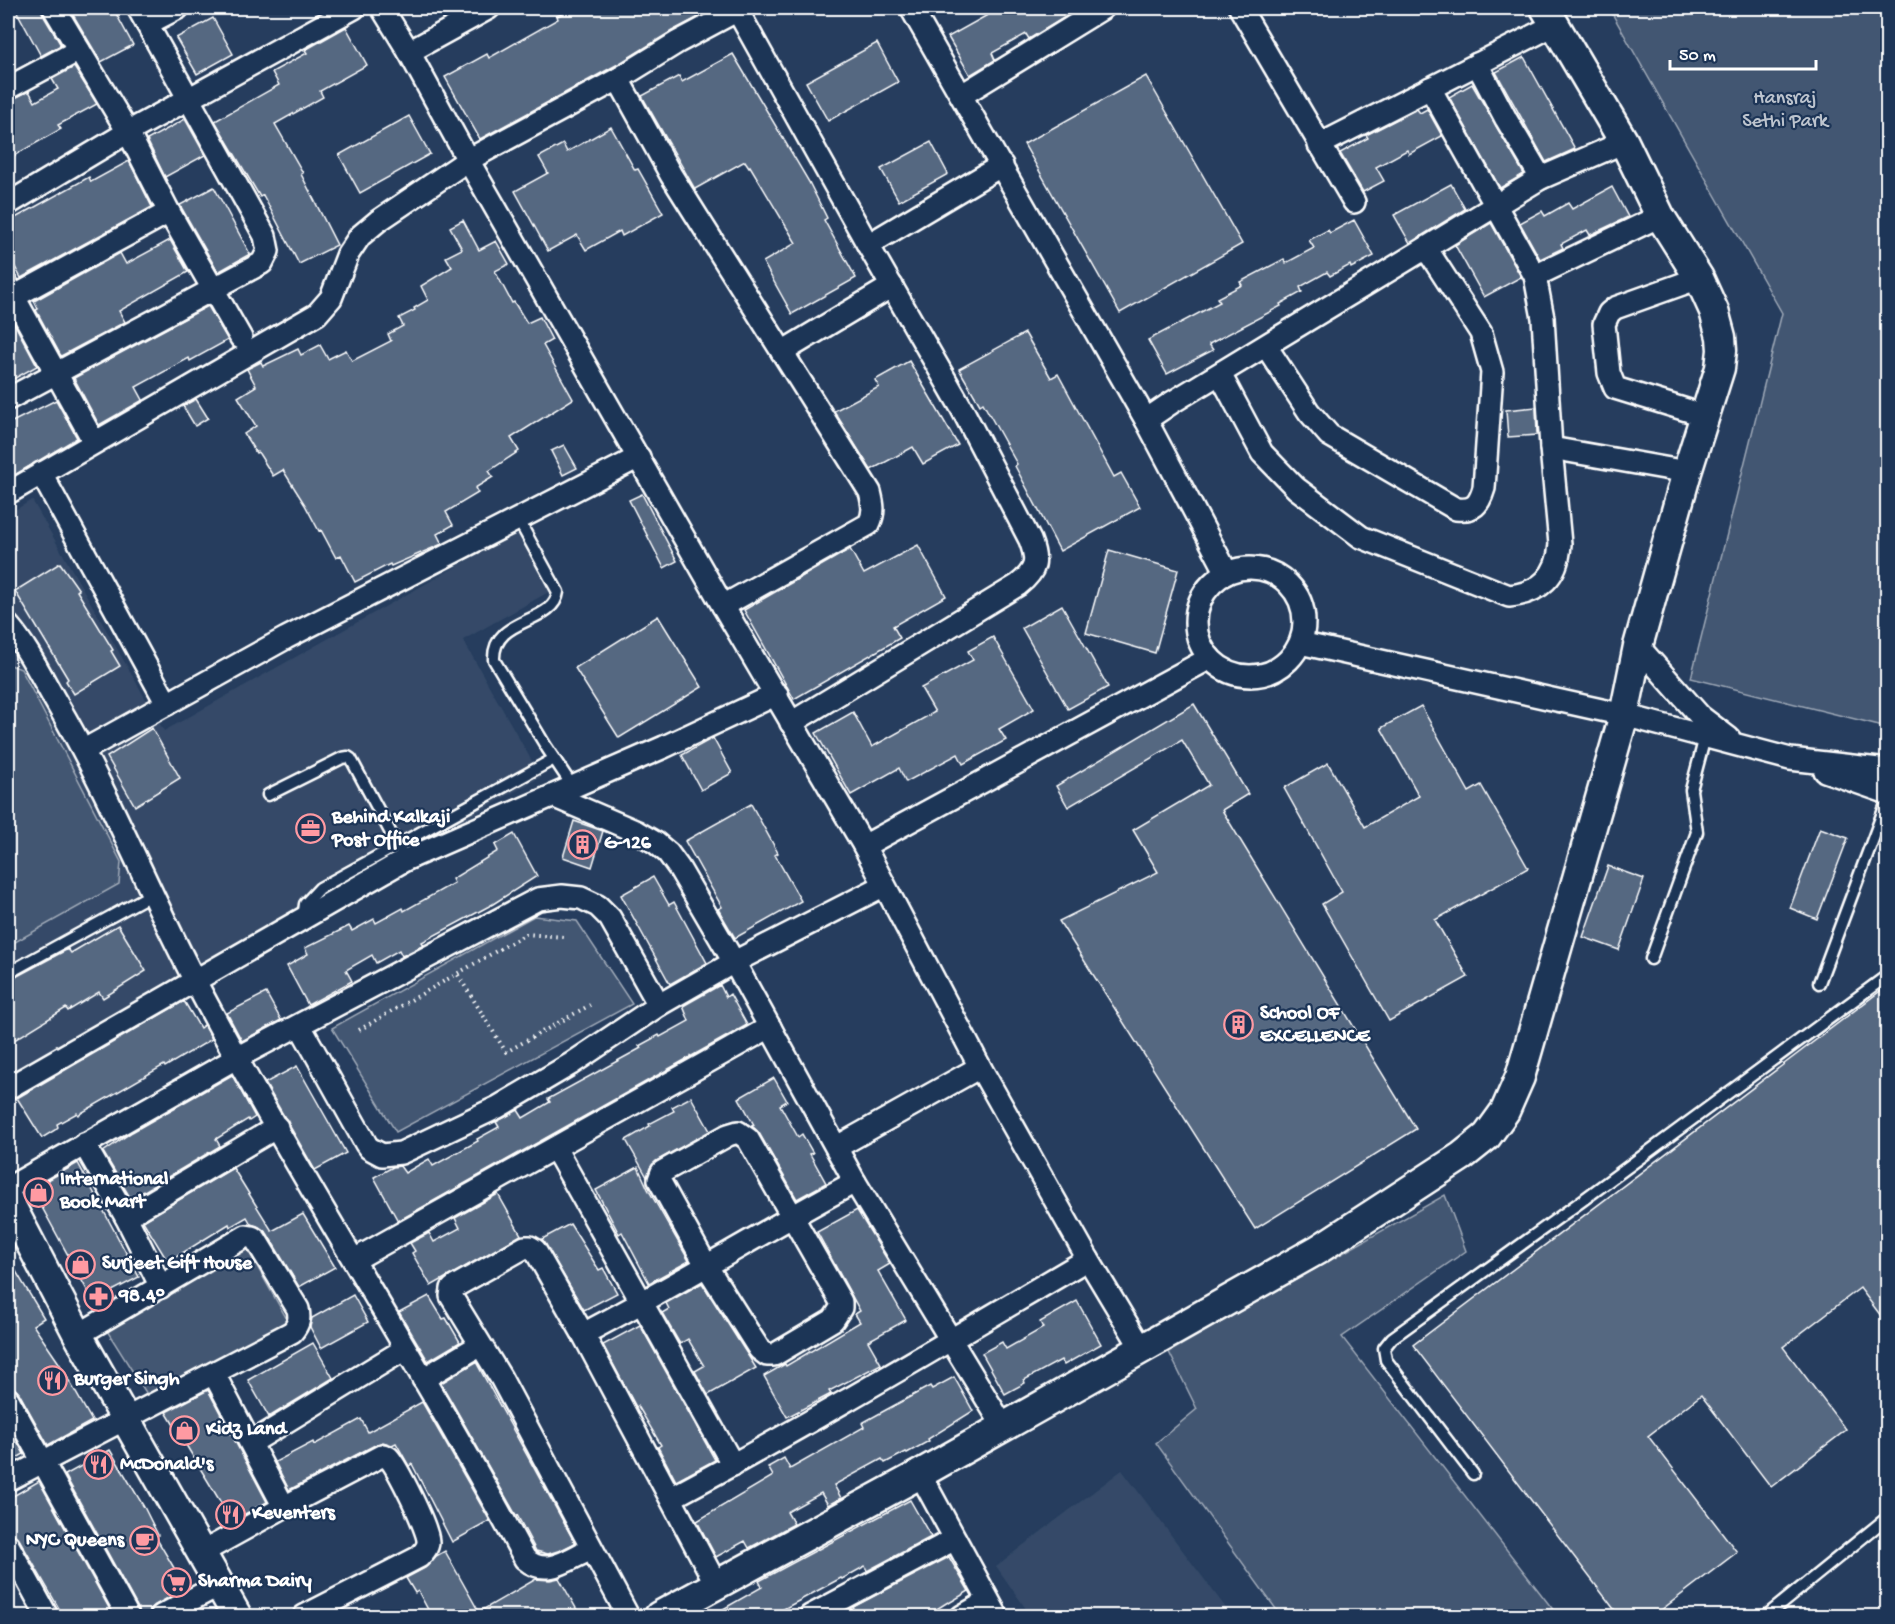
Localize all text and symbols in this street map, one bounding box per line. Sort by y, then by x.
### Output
scale bar [1670,33,1816,71]
text: 50 m [1679,46,1716,67]
park label: Hansraj Sethi Park [1742,88,1830,134]
place label: Behind Kalkaji Post Office [331,807,450,853]
office icon: Behind Kalkaji Post Office [295,813,327,845]
building icon: G-126 [567,828,599,860]
place label: G-126 [604,833,652,856]
place label: School OF EXCELLENCE [1260,1003,1371,1049]
building icon: School OF EXCELLENCE [1223,1009,1255,1041]
place label: International Book Mart [59,1169,169,1215]
shop icon: International Book Mart [23,1176,55,1208]
shop icon: Surjeet Gift House [65,1248,97,1280]
place label: Surjeet Gift House [102,1253,253,1276]
pharmacy icon: 98.4° [82,1281,114,1313]
place label: 98.4° [118,1286,165,1309]
restaurant icon: Burger Singh [37,1364,69,1396]
place label: Burger Singh [73,1369,180,1392]
shop icon: Kidz Land [169,1414,201,1446]
place label: Kidz Land [205,1419,289,1442]
restaurant icon: McDonald's [83,1449,115,1481]
place label: McDonald's [120,1454,215,1477]
restaurant icon: Keventers [215,1498,247,1530]
place label: Keventers [251,1503,337,1526]
cafe icon: NYC Queens [129,1525,161,1557]
place label: NYC Queens [26,1530,126,1553]
supermarket icon: Sharma Dairy [161,1566,193,1598]
place label: Sharma Dairy [198,1571,312,1594]

